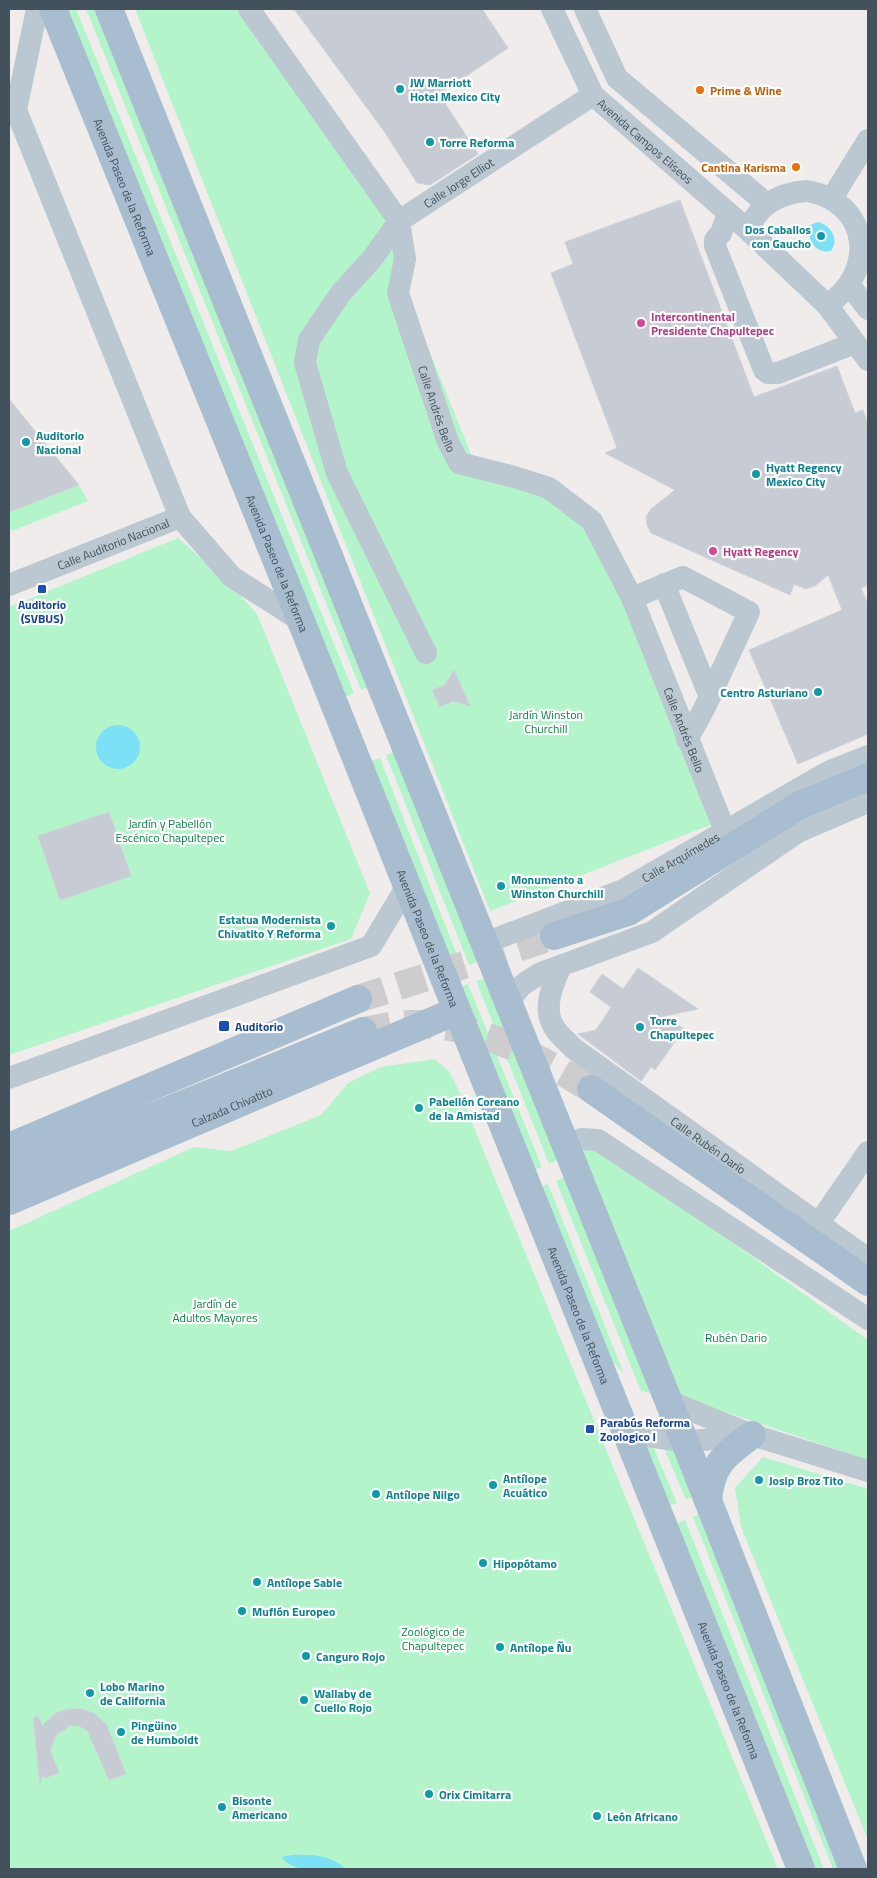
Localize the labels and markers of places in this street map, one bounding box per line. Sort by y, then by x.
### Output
place label: JW Marriott Hotel Mexico City [410,73,500,106]
place label: Prime & Wine [710,81,782,100]
marker: JW Marriott Hotel Mexico City [394,83,406,95]
marker: Prime & Wine [694,84,706,96]
place label: Torre Reforma [440,133,514,152]
marker: Torre Reforma [424,136,436,148]
place label: Cantina Karisma [701,158,786,177]
marker: Cantina Karisma [790,161,802,173]
place label: Dos Caballos con Gaucho [745,220,811,253]
marker: Dos Caballos con Gaucho [815,230,827,242]
place label: Intercontinental Presidente Chapultepec [651,307,774,340]
marker: Intercontinental Presidente Chapultepec [635,317,647,329]
place label: Auditorio Nacional [36,426,84,459]
marker: Auditorio Nacional [20,436,32,448]
place label: Hyatt Regency Mexico City [766,458,842,491]
marker: Hyatt Regency Mexico City [750,468,762,480]
place label: Hyatt Regency [723,542,799,561]
marker: Hyatt Regency [707,545,719,557]
marker: Auditorio (SVBUS) [36,583,48,595]
place label: Auditorio (SVBUS) [18,595,66,628]
place label: Centro Asturiano [720,683,808,702]
marker: Centro Asturiano [812,686,824,698]
place label: Monumento a Winston Churchill [511,870,603,903]
marker: Monumento a Winston Churchill [495,880,507,892]
place label: Estatua Modernista Chivatito Y Reforma [218,910,321,943]
marker: Estatua Modernista Chivatito Y Reforma [325,920,337,932]
place label: Torre Chapultepec [650,1011,714,1044]
place label: Auditorio [235,1017,283,1036]
marker: Auditorio [217,1019,231,1033]
marker: Torre Chapultepec [634,1021,646,1033]
place label: Pabellón Coreano de la Amistad [429,1092,519,1125]
marker: Pabellón Coreano de la Amistad [413,1102,425,1114]
place label: Parabús Reforma Zoologico I [600,1413,690,1446]
marker: Parabús Reforma Zoologico I [584,1423,596,1435]
place label: Antílope Acuático [503,1469,547,1502]
place label: Josip Broz Tito [769,1471,843,1490]
marker: Josip Broz Tito [753,1474,765,1486]
marker: Antílope Acuático [487,1479,499,1491]
place label: Antílope Nilgo [386,1485,460,1504]
marker: Antílope Nilgo [370,1488,382,1500]
place label: Hipopótamo [493,1554,557,1573]
marker: Hipopótamo [477,1557,489,1569]
place label: Antílope Sable [267,1573,342,1592]
marker: Antílope Sable [251,1576,263,1588]
place label: Muflón Europeo [252,1602,335,1621]
marker: Muflón Europeo [236,1605,248,1617]
place label: Antílope Ñu [510,1638,571,1657]
marker: Antílope Ñu [494,1641,506,1653]
place label: Canguro Rojo [316,1647,385,1666]
marker: Canguro Rojo [300,1650,312,1662]
place label: Lobo Marino de California [100,1677,165,1710]
place label: Wallaby de Cuello Rojo [314,1684,372,1717]
marker: Lobo Marino de California [84,1687,96,1699]
marker: Wallaby de Cuello Rojo [298,1694,310,1706]
place label: Pingüino de Humboldt [131,1716,199,1749]
marker: Pingüino de Humboldt [115,1726,127,1738]
place label: Orix Cimitarra [439,1785,511,1804]
marker: Orix Cimitarra [423,1788,435,1800]
place label: Bisonte Americano [232,1791,287,1824]
marker: Bisonte Americano [216,1801,228,1813]
place label: León Africano [607,1807,678,1826]
marker: León Africano [591,1810,603,1822]

